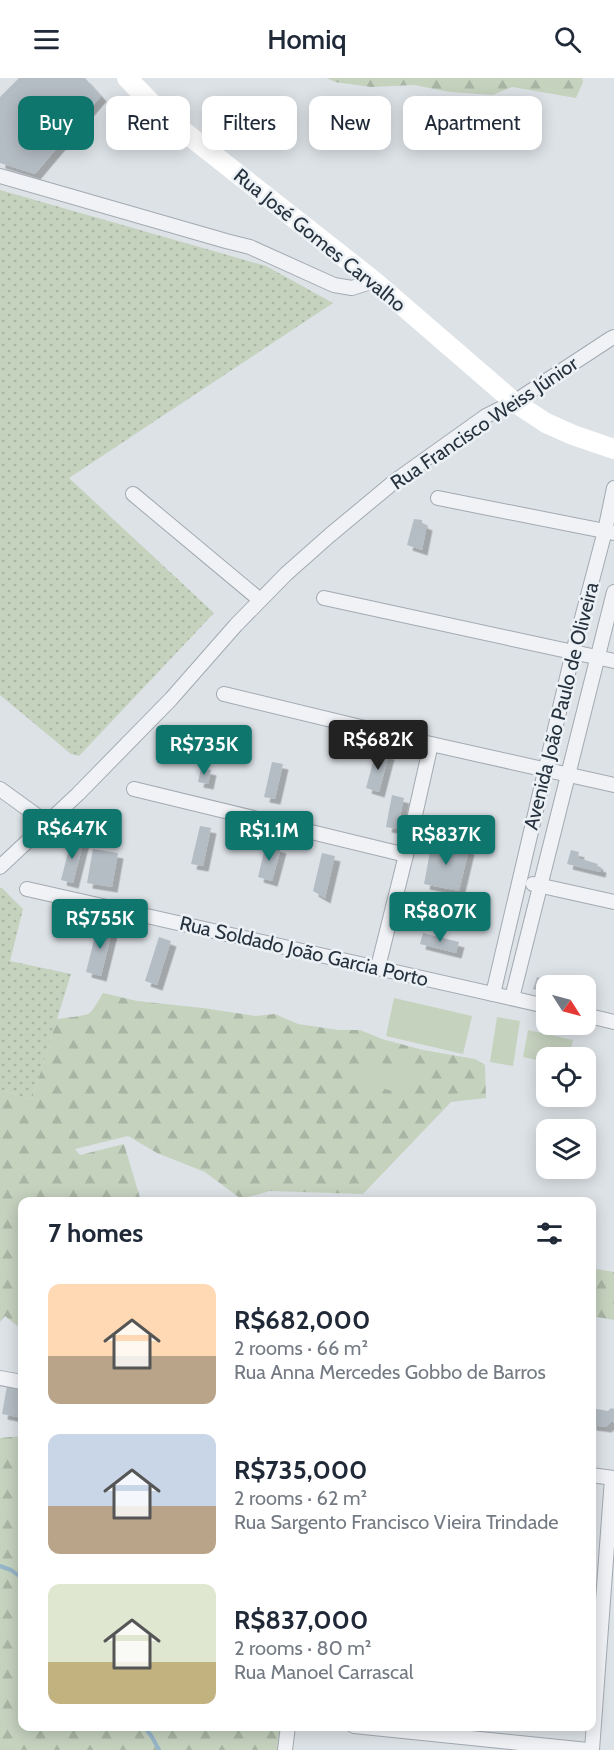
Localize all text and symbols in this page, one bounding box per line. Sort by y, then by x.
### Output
icon: menu [30,23,63,56]
text: Homiq [267,23,347,56]
icon: search [551,23,584,56]
chip: Buy [18,96,94,150]
chip: Rent [106,96,190,150]
chip: Filters [202,96,297,150]
chip: New [309,96,391,150]
chip: Apartment [403,96,542,150]
street label: Rua José Gomes Carvalho [229,163,411,317]
street label: Rua Francisco Weiss Júnior [386,351,583,495]
street label: Avenida João Paulo de Oliveira [519,579,604,832]
pin: R$682K [329,720,427,771]
pin: R$735K [155,725,253,776]
text: R$682K [343,727,413,751]
text: R$735K [170,732,238,756]
pin: R$647K [23,809,121,860]
pin: R$1.1M [220,811,318,862]
pin: R$837K [397,815,495,866]
text: R$647K [37,816,107,840]
text: R$1.1M [239,818,299,842]
text: R$837K [411,822,481,846]
pin: R$807K [391,892,489,943]
pin: R$755K [51,899,149,950]
text: R$807K [403,899,477,923]
text: R$755K [66,906,134,930]
street label: Rua Soldado João Garcia Porto [177,911,431,991]
north arrow [536,975,596,1035]
map controls [536,975,596,1179]
button: locate [536,1047,596,1107]
button: layers [536,1119,596,1179]
text: 7 homes [48,1217,143,1249]
icon: filters [533,1217,566,1250]
text: R$682,000 [234,1304,370,1336]
icon: home [96,1308,168,1380]
text: 2 rooms · 66 m² [234,1336,368,1360]
text: Rua Anna Mercedes Gobbo de Barros [234,1360,546,1384]
text: R$735,000 [234,1454,367,1486]
icon: home [96,1458,168,1530]
text: 2 rooms · 62 m² [234,1486,367,1510]
text: Rua Sargento Francisco Vieira Trindade [234,1510,559,1534]
text: R$837,000 [234,1604,368,1636]
icon: home [96,1608,168,1680]
text: 2 rooms · 80 m² [234,1636,371,1660]
text: Rua Manoel Carrascal [234,1660,413,1684]

